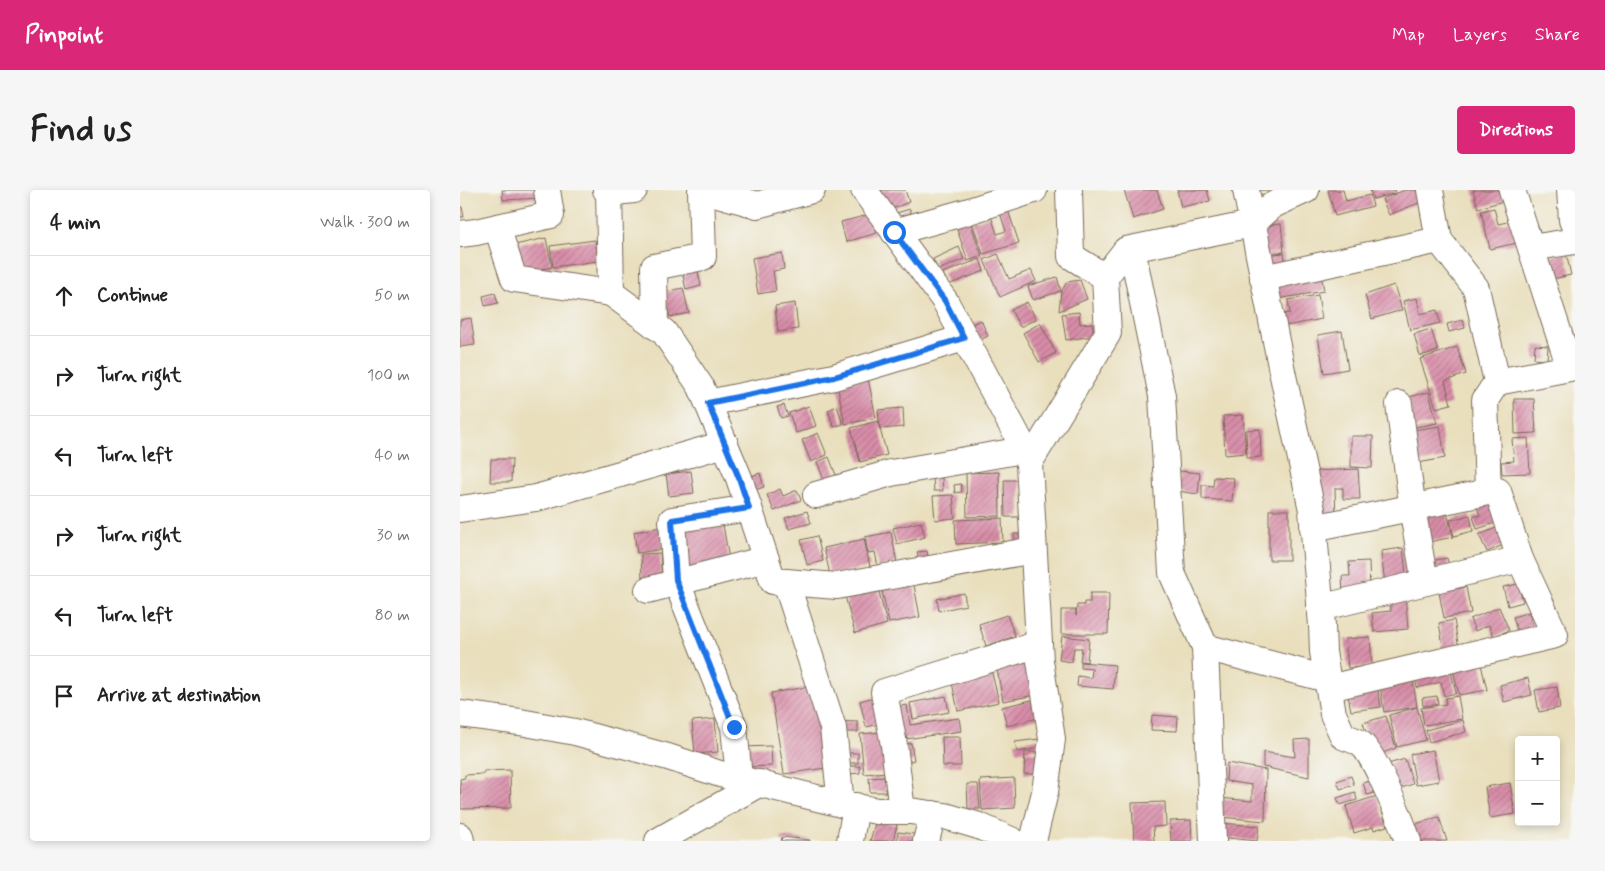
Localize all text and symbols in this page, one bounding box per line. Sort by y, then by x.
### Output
text: Pinpoint [25,20,103,51]
text: Map [1392,23,1425,47]
text: Layers [1453,23,1507,47]
text: Share [1535,23,1580,47]
button: Directions [1457,106,1575,154]
text: Find us [30,107,132,153]
text: 4 min [50,209,101,237]
text: Walk · 300 m [320,212,410,233]
route start [883,221,906,244]
icon: ahead [50,282,78,310]
text: Continue [97,283,168,308]
text: 50 m [374,285,410,306]
icon: right [50,362,78,390]
text: Turn right [97,363,181,388]
text: 100 m [367,365,410,386]
icon: left [50,442,78,470]
text: Turn left [97,443,173,468]
text: 40 m [374,445,410,466]
icon: right [50,522,78,550]
text: Turn right [97,523,181,548]
text: 30 m [377,525,410,546]
icon: left [50,602,78,630]
text: Turn left [97,603,173,628]
text: 80 m [375,605,410,626]
icon: arrive [50,682,78,710]
text: Arrive at destination [97,683,261,708]
route end [723,716,746,739]
map controls [1515,736,1560,826]
button: + [1515,736,1560,781]
button: − [1515,781,1560,826]

